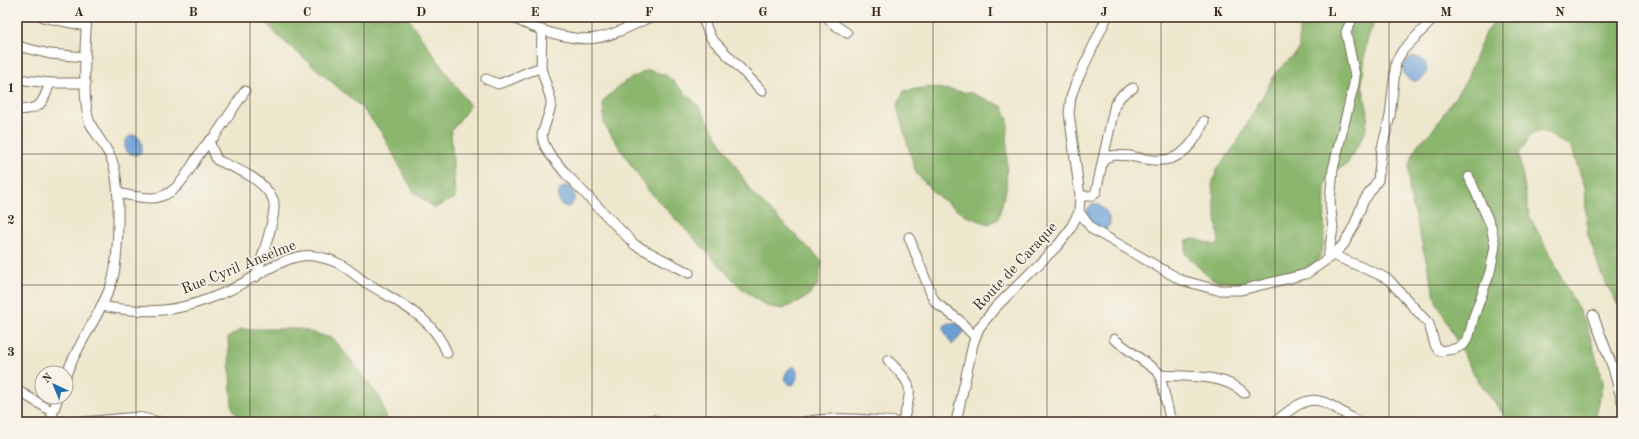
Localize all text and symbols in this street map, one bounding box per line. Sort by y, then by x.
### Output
text: A [74,6,84,19]
text: B [188,6,198,19]
text: C [303,6,311,19]
text: D [416,6,426,19]
text: E [531,6,540,19]
text: F [645,6,654,19]
text: G [758,6,768,19]
text: H [871,6,882,19]
text: I [987,6,993,19]
text: J [1100,6,1108,19]
text: K [1213,6,1223,19]
text: L [1328,6,1337,19]
text: M [1440,6,1452,19]
text: N [1555,6,1565,19]
text: 1 [7,82,15,95]
text: 2 [7,214,15,227]
street label: Route de Caraque [971,220,1061,314]
street label: Rue Cyril Anselme [180,238,299,298]
text: 3 [7,346,15,359]
north arrow [34,365,74,405]
text: N [41,372,55,386]

